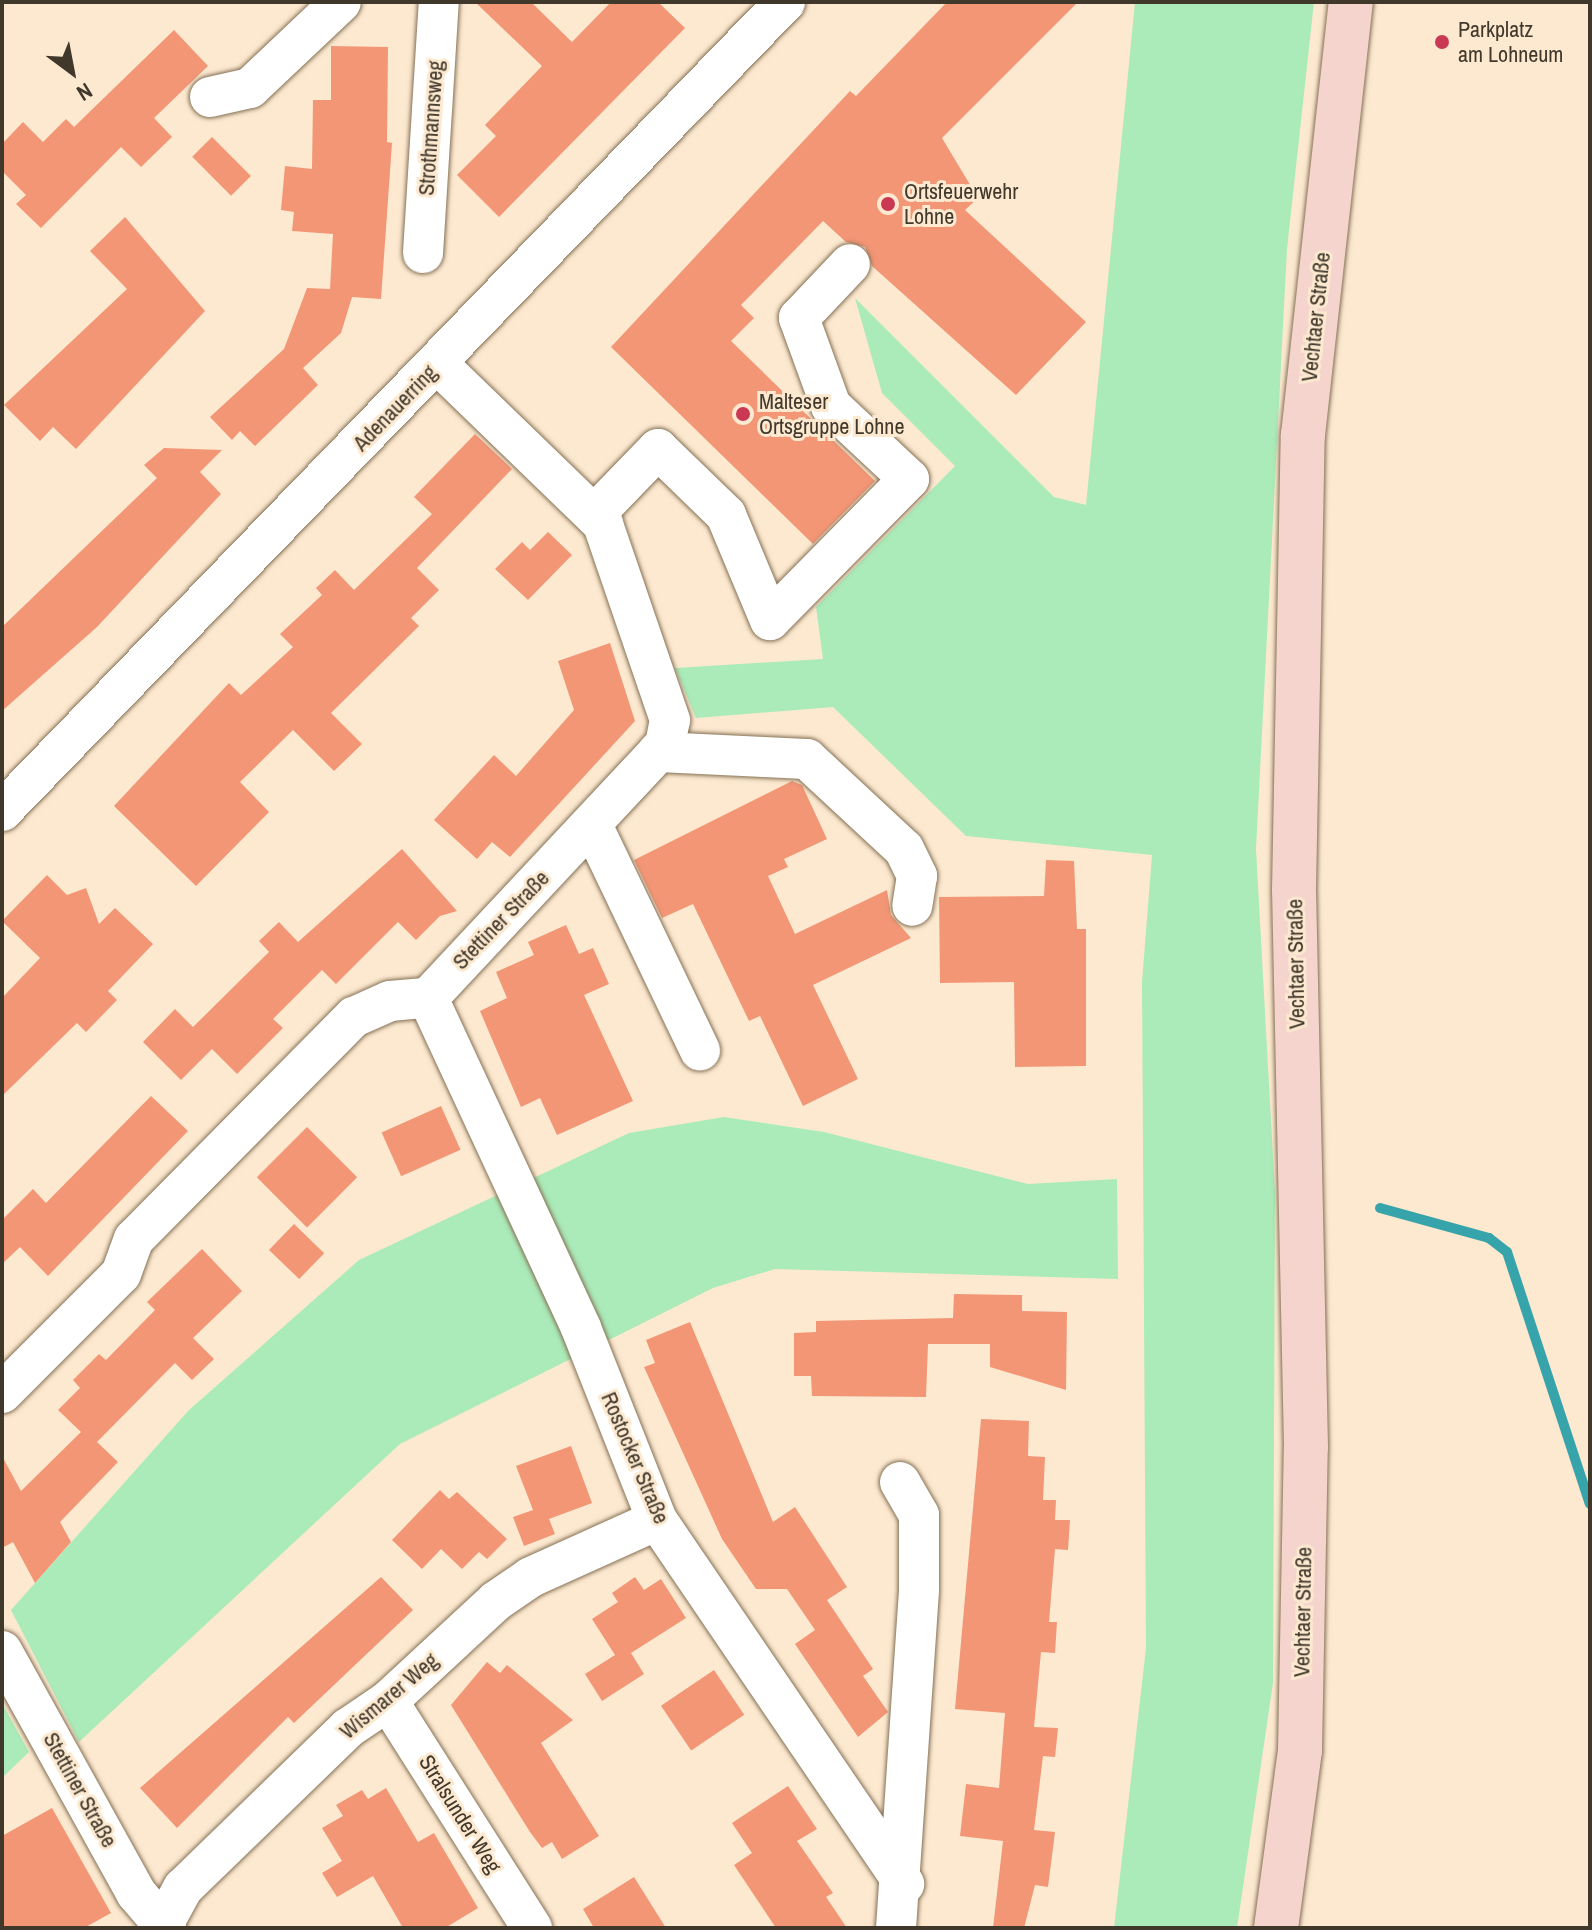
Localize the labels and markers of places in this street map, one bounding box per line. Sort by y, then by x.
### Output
place label: Parkplatz am Lohneum [1458,16,1563,68]
marker: Parkplatz am Lohneum [1433,33,1451,51]
place label: Ortsfeuerwehr Lohne [904,178,1018,230]
marker: Ortsfeuerwehr Lohne [879,195,897,213]
place label: Malteser Ortsgruppe Lohne [759,388,904,440]
marker: Malteser Ortsgruppe Lohne [734,405,752,423]

